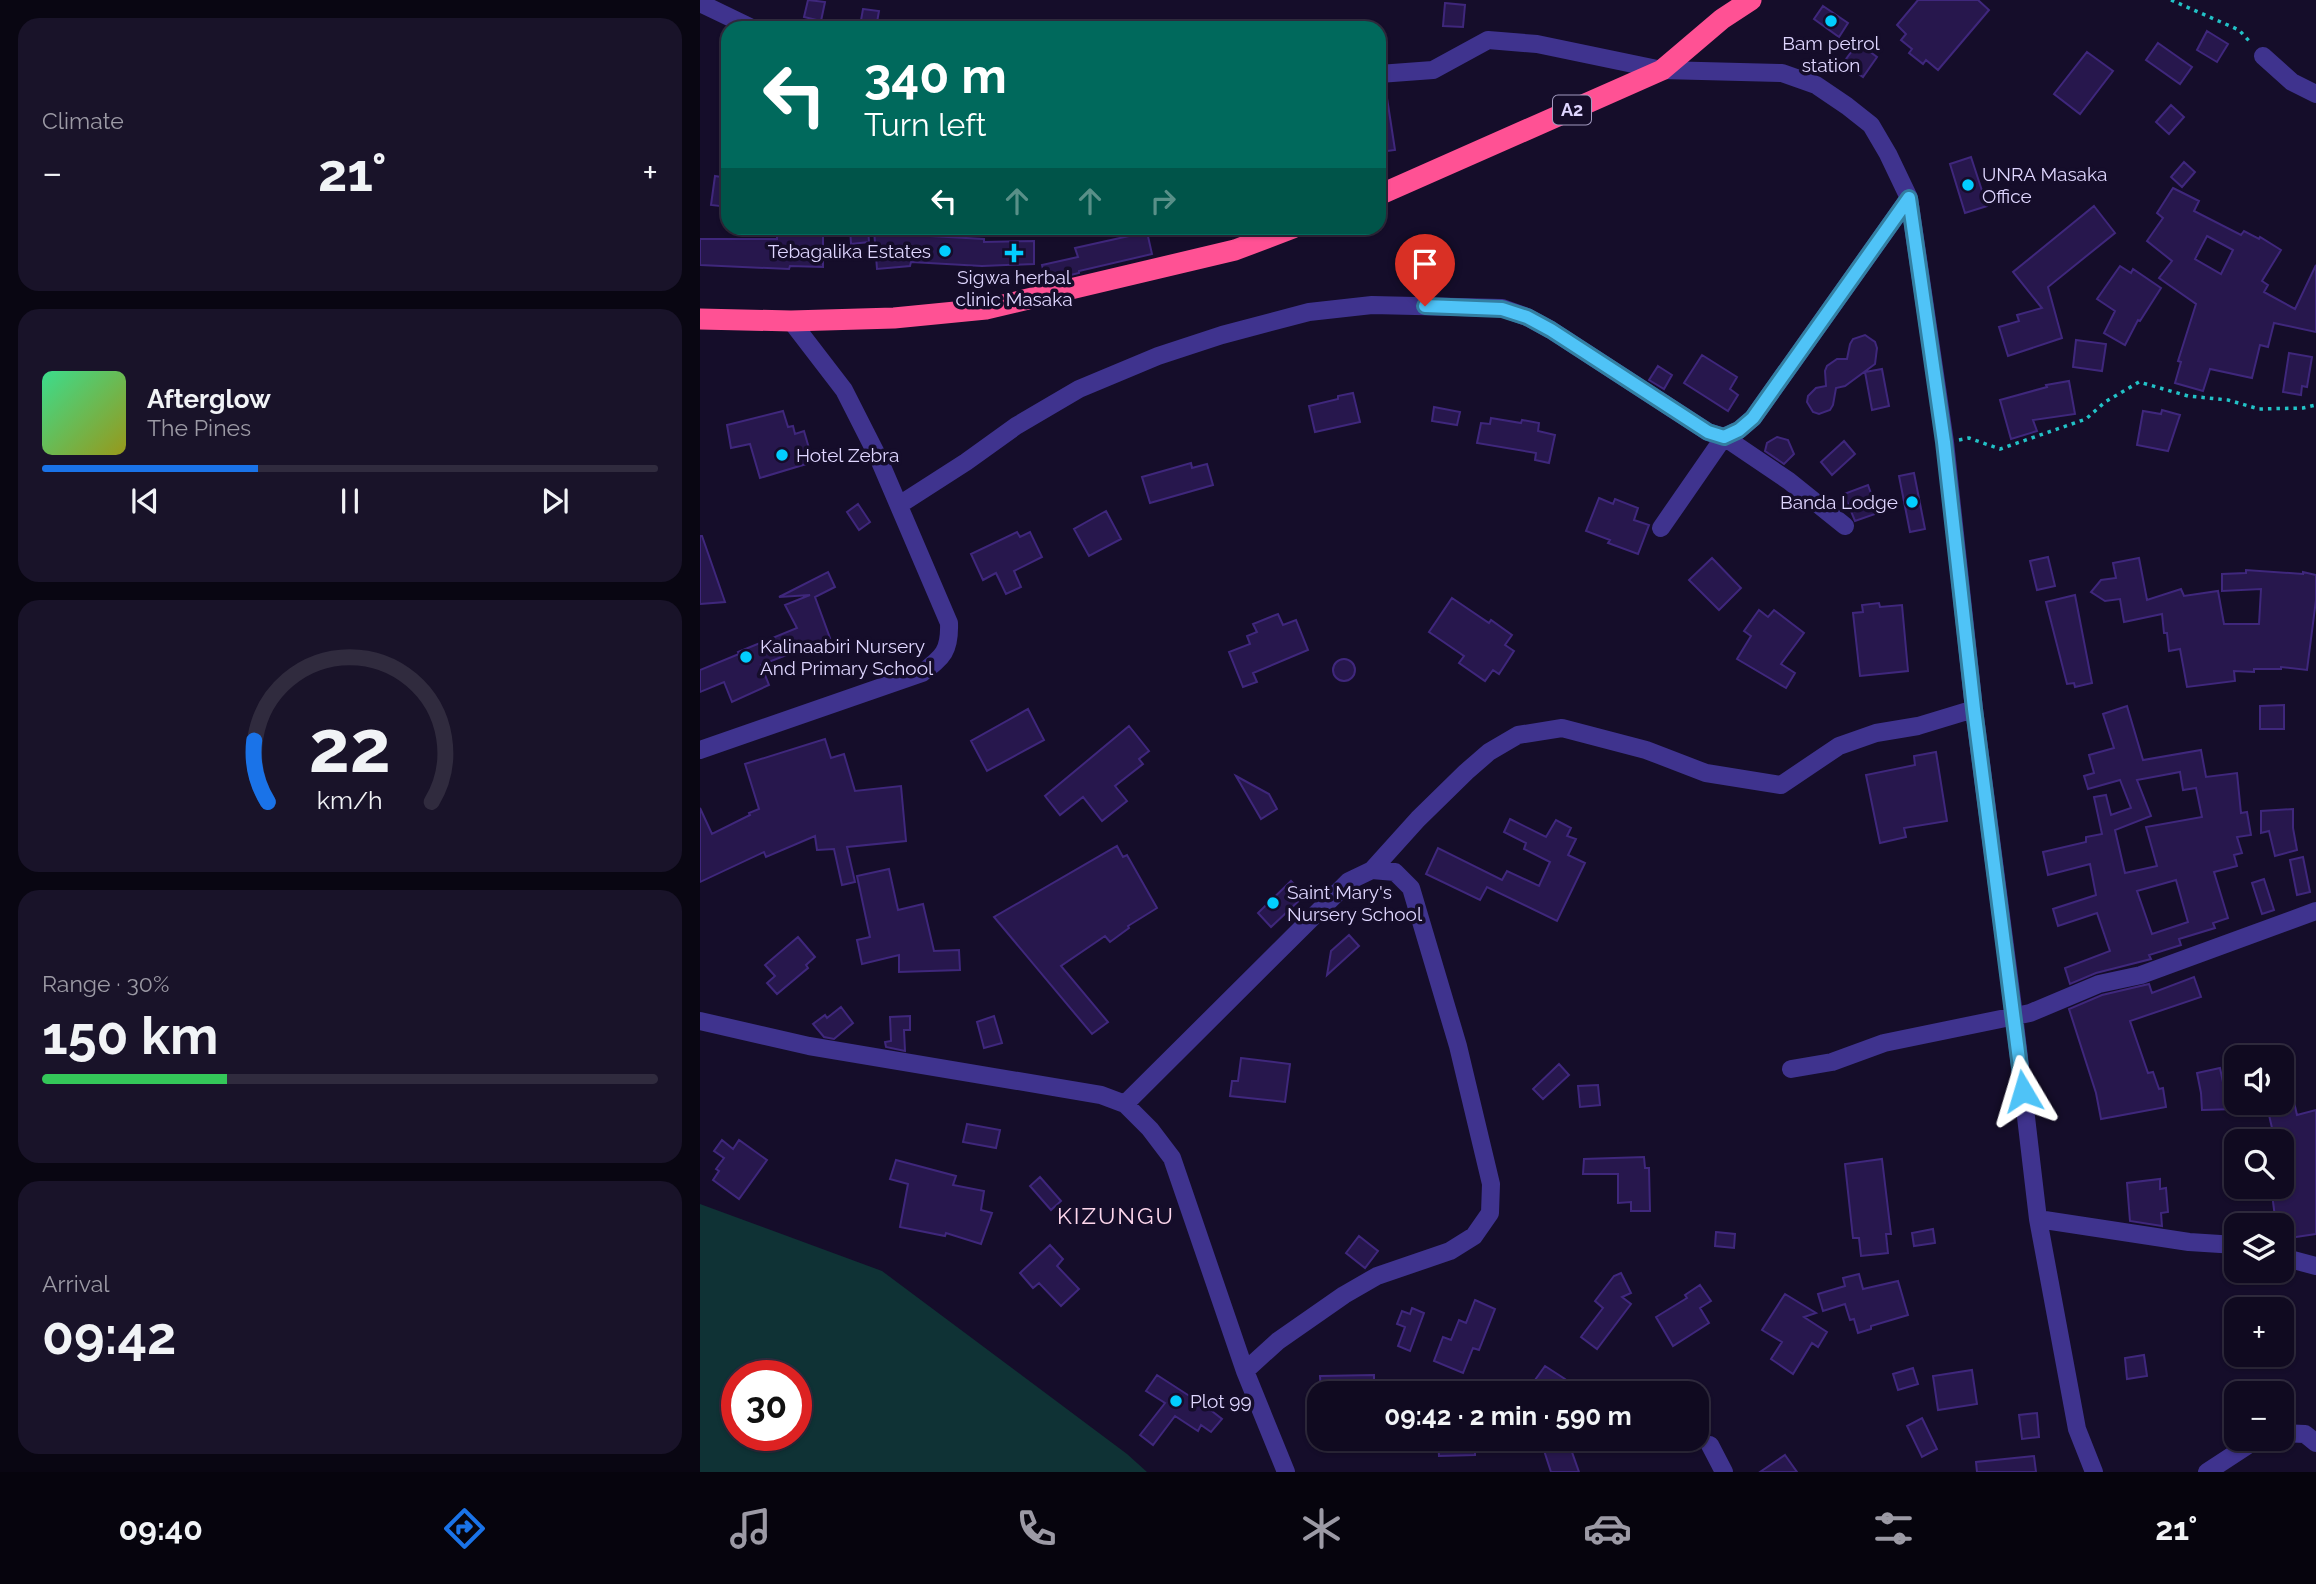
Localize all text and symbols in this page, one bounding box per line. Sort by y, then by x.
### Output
marker: Bam petrol station [1823,13,1839,29]
place label: Bam petrol station [1782,32,1880,76]
text: 340 m [864,47,1007,104]
icon: left [749,49,840,140]
road number: A2 [1553,96,1591,124]
text: Turn left [864,106,986,143]
text: Climate [42,107,124,134]
text: 21° [318,142,387,203]
text: − [42,150,62,195]
text: + [642,150,658,195]
place label: UNRA Masaka Office [1982,163,2107,207]
marker: UNRA Masaka Office [1960,177,1976,193]
icon: left [925,182,963,220]
icon: ahead [998,182,1036,220]
icon: ahead [1071,182,1109,220]
icon: right [1144,182,1182,220]
pin [1395,234,1455,306]
place label: Tebagalika Estates [768,240,931,262]
marker: Tebagalika Estates [937,243,953,259]
marker: Sigwa herbal clinic Masaka [1004,243,1024,263]
icon: arrive [1406,245,1444,283]
place label: Sigwa herbal clinic Masaka [955,266,1073,310]
text: Afterglow [147,384,271,414]
text: The Pines [147,414,251,441]
place label: Hotel Zebra [796,444,899,466]
marker: Hotel Zebra [774,447,790,463]
icon: previous [126,482,164,520]
icon: pause [331,482,369,520]
icon: next [536,482,574,520]
place label: Banda Lodge [1780,491,1898,513]
marker: Banda Lodge [1904,494,1920,510]
place label: Kalinaabiri Nursery And Primary School [760,635,934,679]
marker: Kalinaabiri Nursery And Primary School [738,649,754,665]
text: 22 [309,704,391,789]
text: km/h [317,785,383,815]
place label: Saint Mary's Nursery School [1287,881,1423,925]
marker: Saint Mary's Nursery School [1265,895,1281,911]
text: Range · 30% [42,970,169,997]
text: 150 km [42,1005,218,1066]
map controls [2224,1045,2294,1451]
button: sound [2224,1045,2294,1115]
position arrow [1986,1054,2060,1128]
button: search [2224,1129,2294,1199]
district label: KIZUNGU [1057,1202,1175,1229]
button: layers [2224,1213,2294,1283]
text: Arrival [42,1270,109,1297]
button: + [2224,1297,2294,1367]
text: 09:42 [42,1305,176,1366]
speed limit sign: 30 [721,1360,812,1451]
button: − [2224,1381,2294,1451]
place label: Plot 99 [1190,1390,1252,1412]
marker: Plot 99 [1168,1393,1184,1409]
text: 09:42 · 2 min · 590 m [1384,1401,1632,1431]
icon: directions [440,1504,489,1553]
icon: music [726,1504,775,1553]
icon: phone [1012,1504,1061,1553]
icon: climate [1297,1504,1346,1553]
icon: car [1583,1504,1632,1553]
icon: filters [1869,1504,1918,1553]
text: 09:40 [118,1510,203,1547]
text: 21° [2155,1510,2197,1547]

